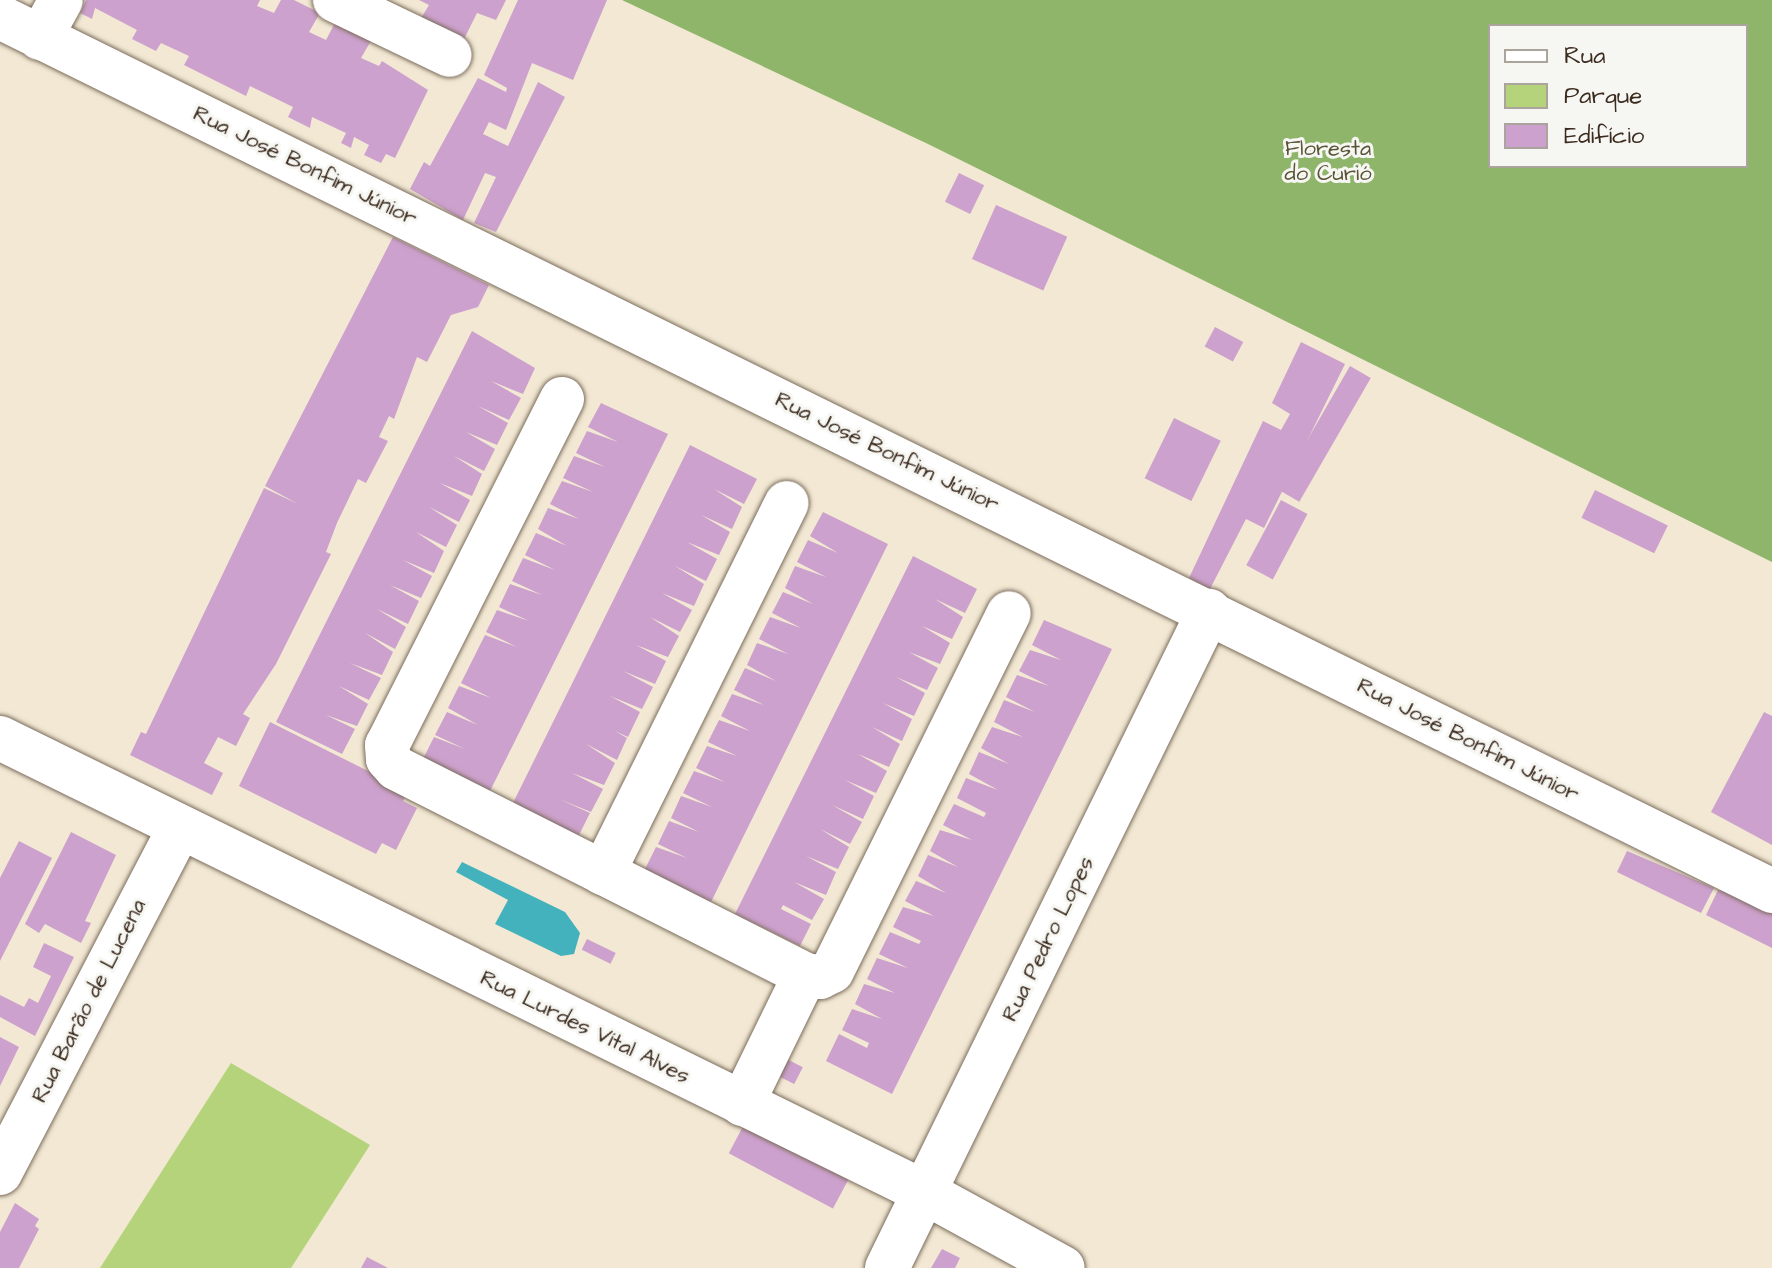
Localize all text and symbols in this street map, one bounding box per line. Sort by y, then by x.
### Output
legend [1488,24,1748,168]
text: Rua [1564,39,1606,73]
text: Parque [1564,79,1642,113]
street label: Rua José Bonfim Júnior [189,100,421,232]
text: Edifício [1564,119,1644,153]
park label: Floresta do Curió [1284,135,1372,186]
street label: Rua José Bonfim Júnior [771,386,1003,518]
street label: Rua José Bonfim Júnior [1353,672,1583,808]
street label: Rua Pedro Lopes [997,852,1099,1026]
street label: Rua Barão de Lucena [26,895,152,1107]
street label: Rua Lurdes Vítal Alves [476,965,694,1089]

